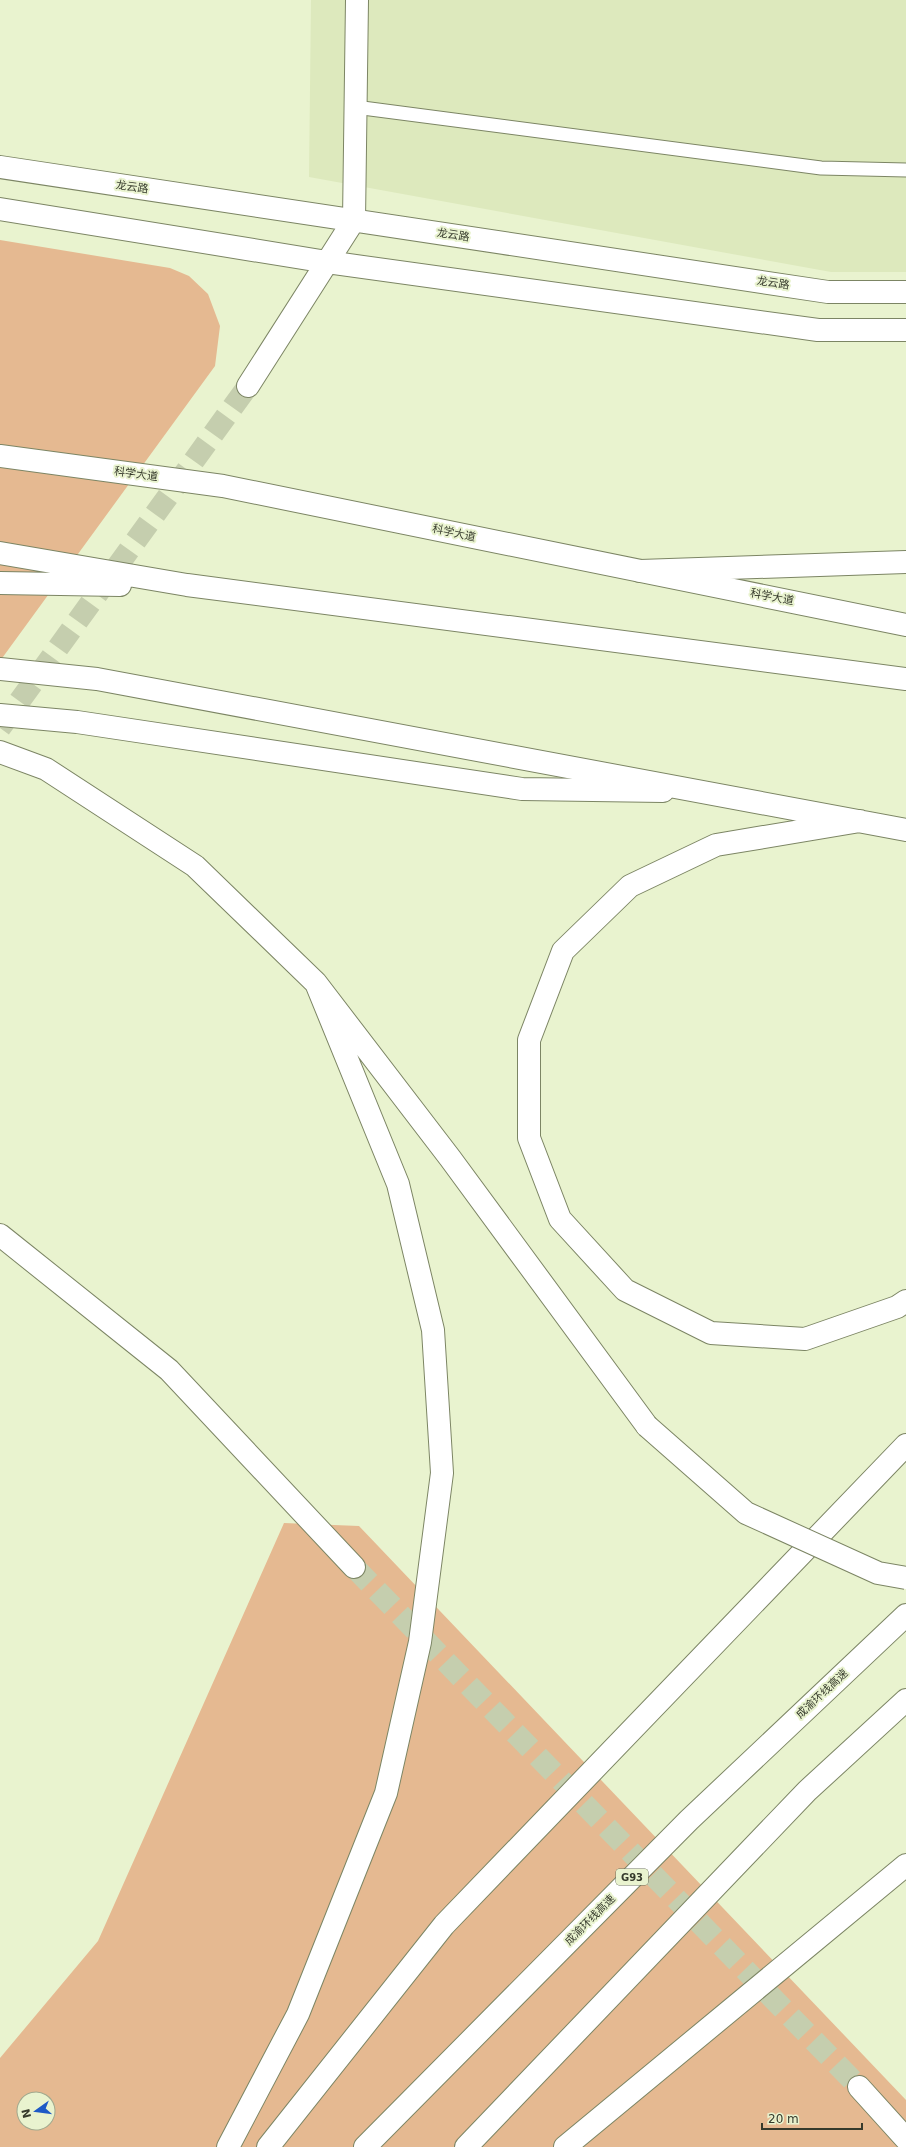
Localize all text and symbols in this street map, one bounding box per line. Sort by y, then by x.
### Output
street label: 龙云路 [115,178,149,196]
street label: 龙云路 [436,226,470,244]
street label: 龙云路 [756,274,790,292]
street label: 科学大道 [113,465,159,483]
street label: 科学大道 [431,522,477,544]
street label: 科学大道 [749,586,795,608]
street label: 成渝环线高速 [793,1667,851,1721]
road number: G93 [616,1869,648,1885]
street label: 成渝环线高速 [562,1892,618,1948]
north arrow [16,2091,56,2131]
scale bar [762,2105,862,2131]
text: N [19,2107,34,2119]
text: 20 m [768,2112,799,2126]

